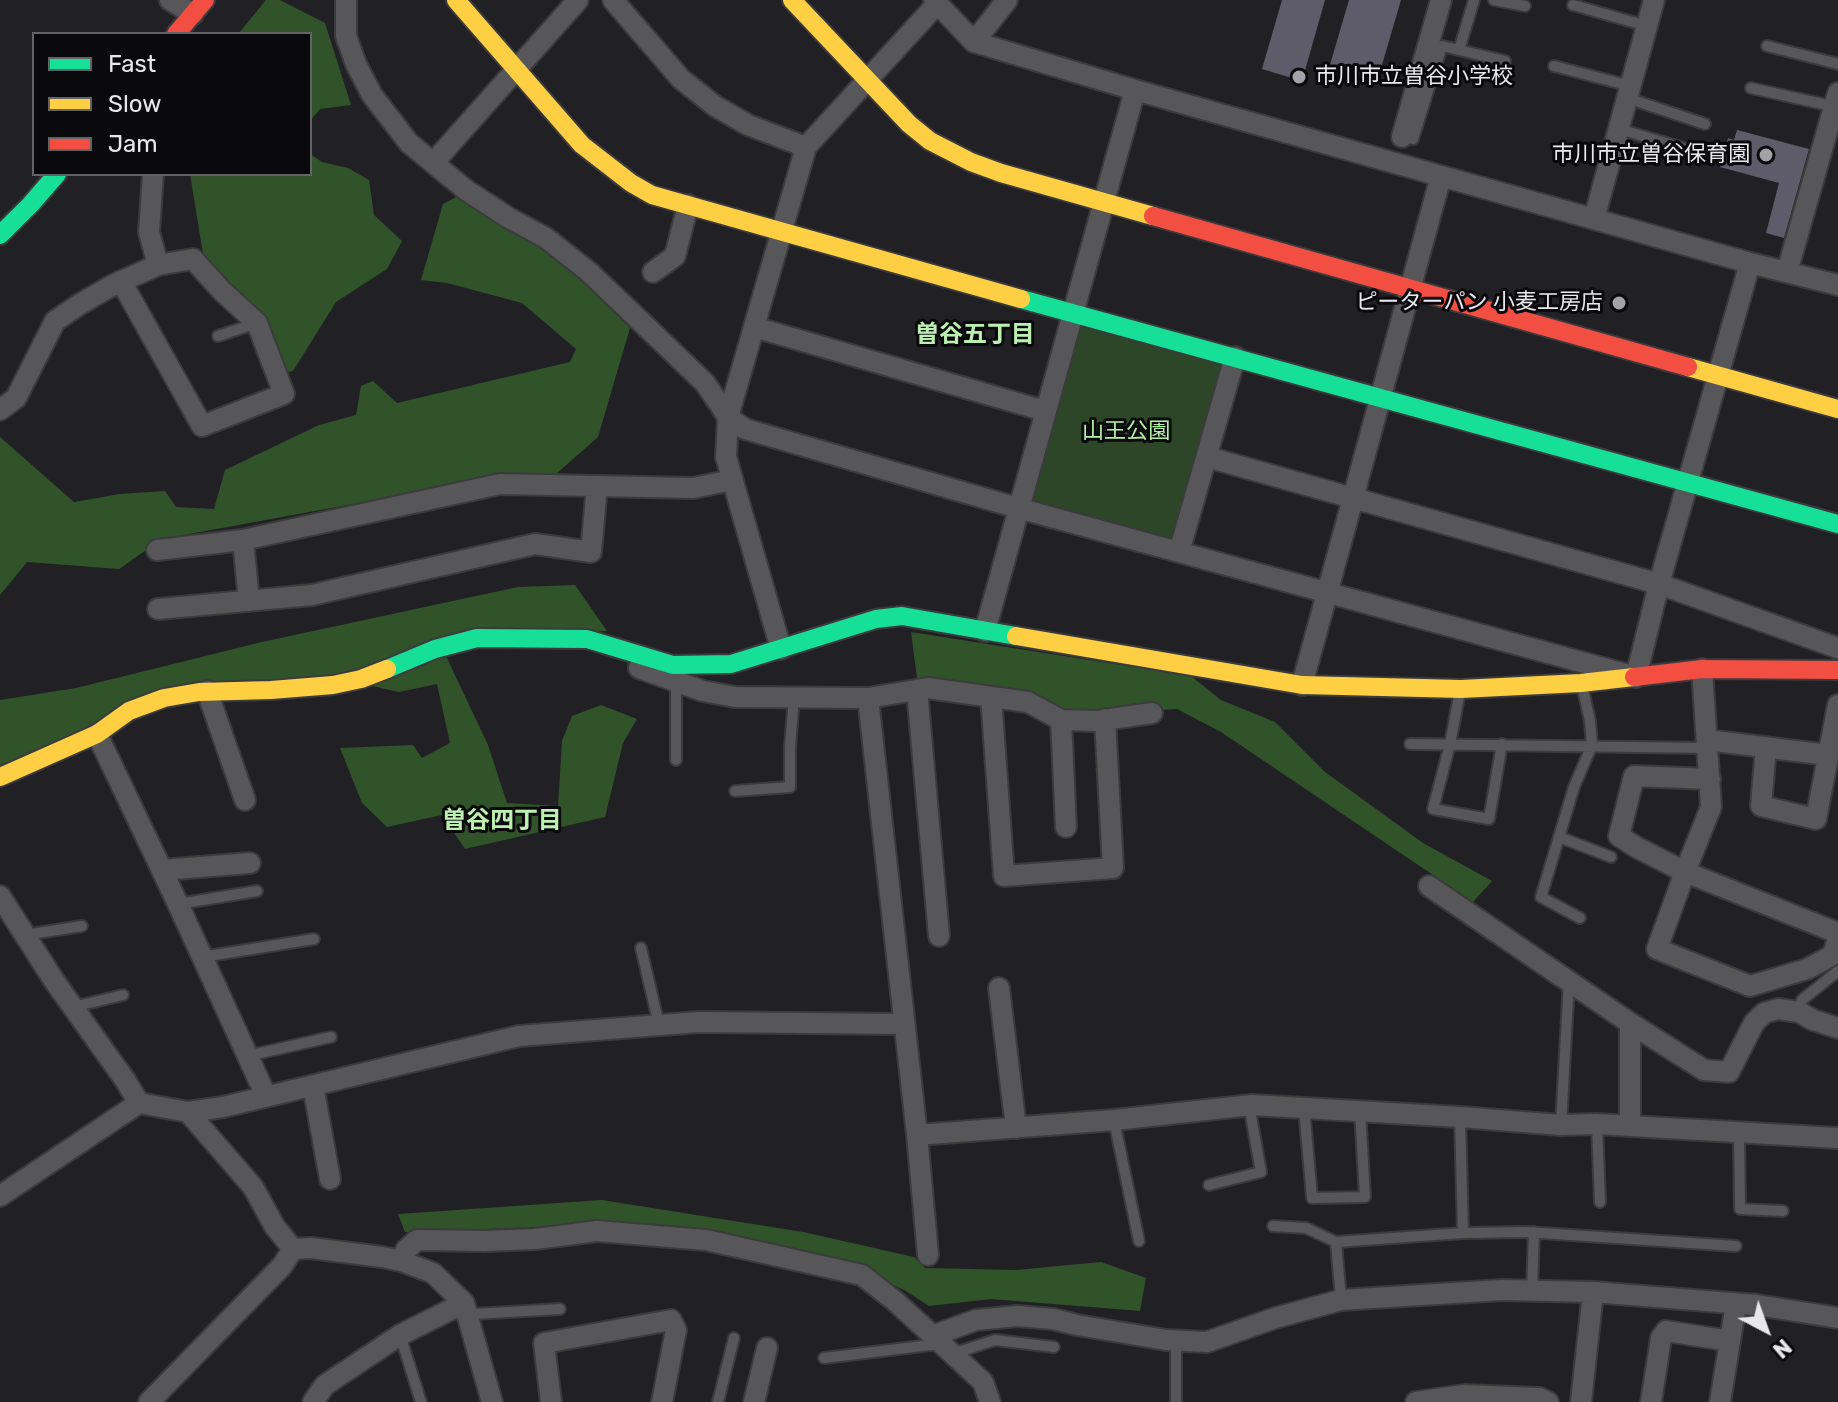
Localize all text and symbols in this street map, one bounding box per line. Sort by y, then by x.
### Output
legend [32,32,312,176]
text: Fast [108,50,156,78]
place label: 市川市立曽谷小学校 [1315,64,1513,90]
marker: 市川市立曽谷小学校 [1290,68,1308,86]
text: Slow [108,90,161,118]
text: Jam [108,130,158,158]
place label: 市川市立曽谷保育園 [1552,142,1750,168]
marker: 市川市立曽谷保育園 [1757,146,1775,164]
place label: ピーターパン 小麦工房店 [1356,290,1603,316]
marker: ピーターパン 小麦工房店 [1610,294,1628,312]
district label: 曽谷五丁目 [915,321,1035,349]
park label: 山王公園 [1082,419,1170,445]
district label: 曽谷四丁目 [442,807,562,835]
north arrow [1726,1290,1806,1370]
text: N [1767,1333,1797,1364]

